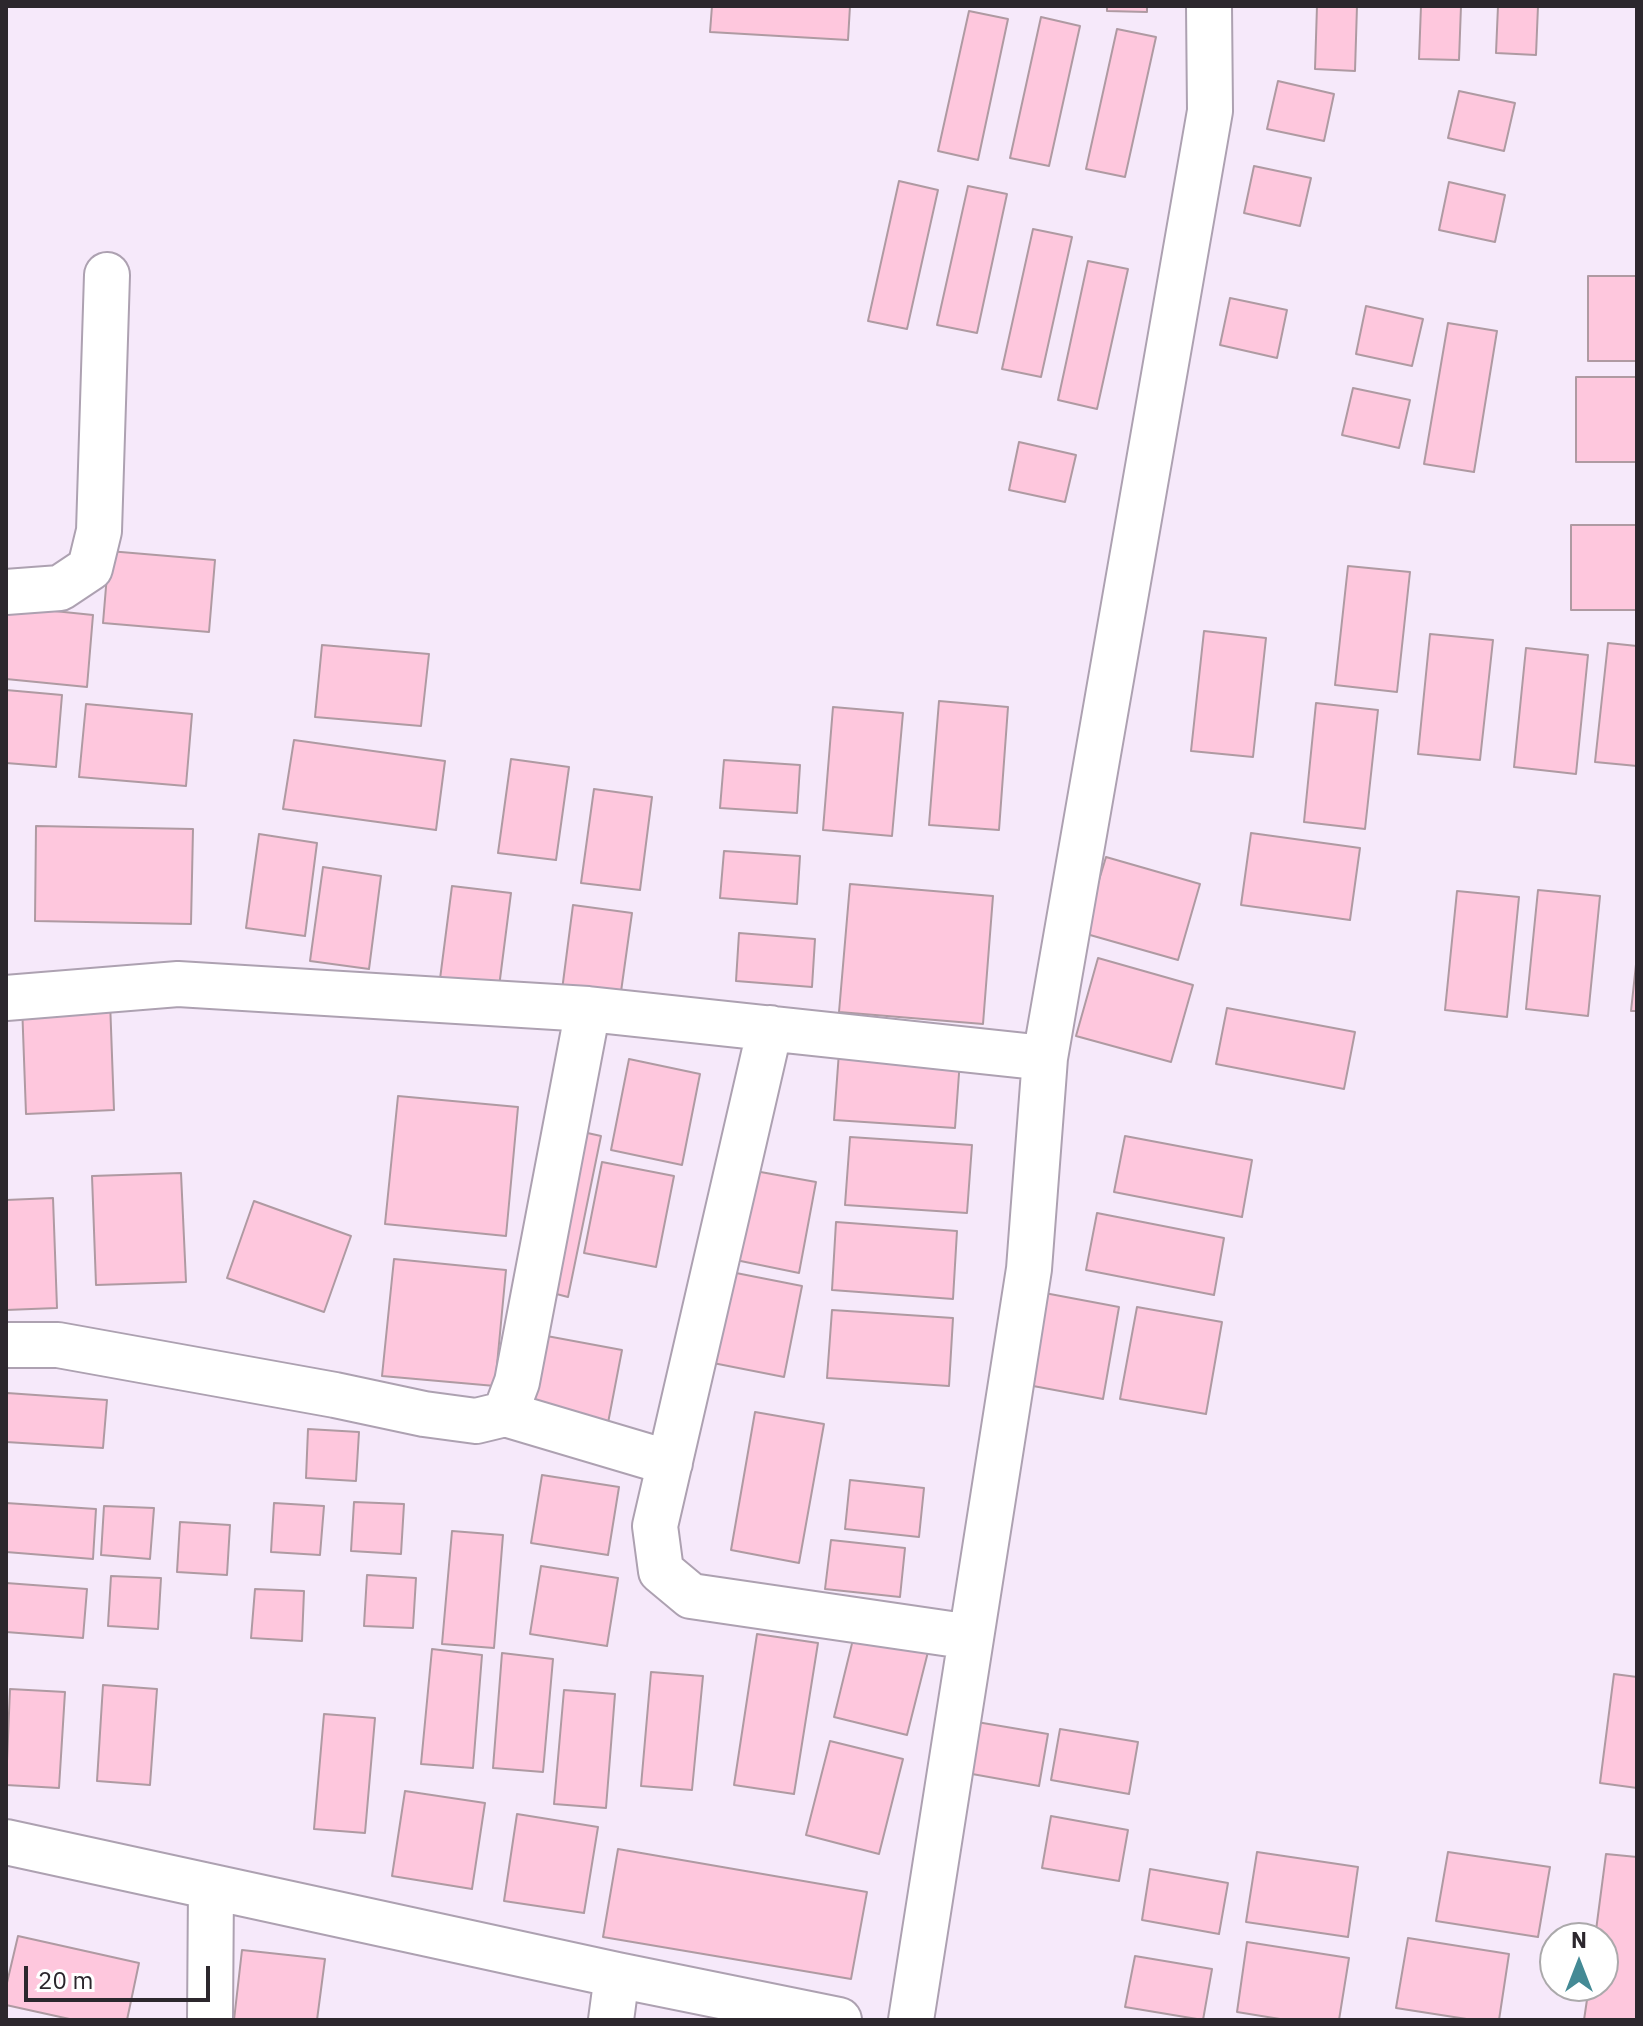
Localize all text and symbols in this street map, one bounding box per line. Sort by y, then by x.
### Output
north arrow [1539,1922,1619,2002]
text: N [1571,1925,1587,1954]
scale bar [28,1950,214,2000]
text: 20 m [38,1964,93,1996]

